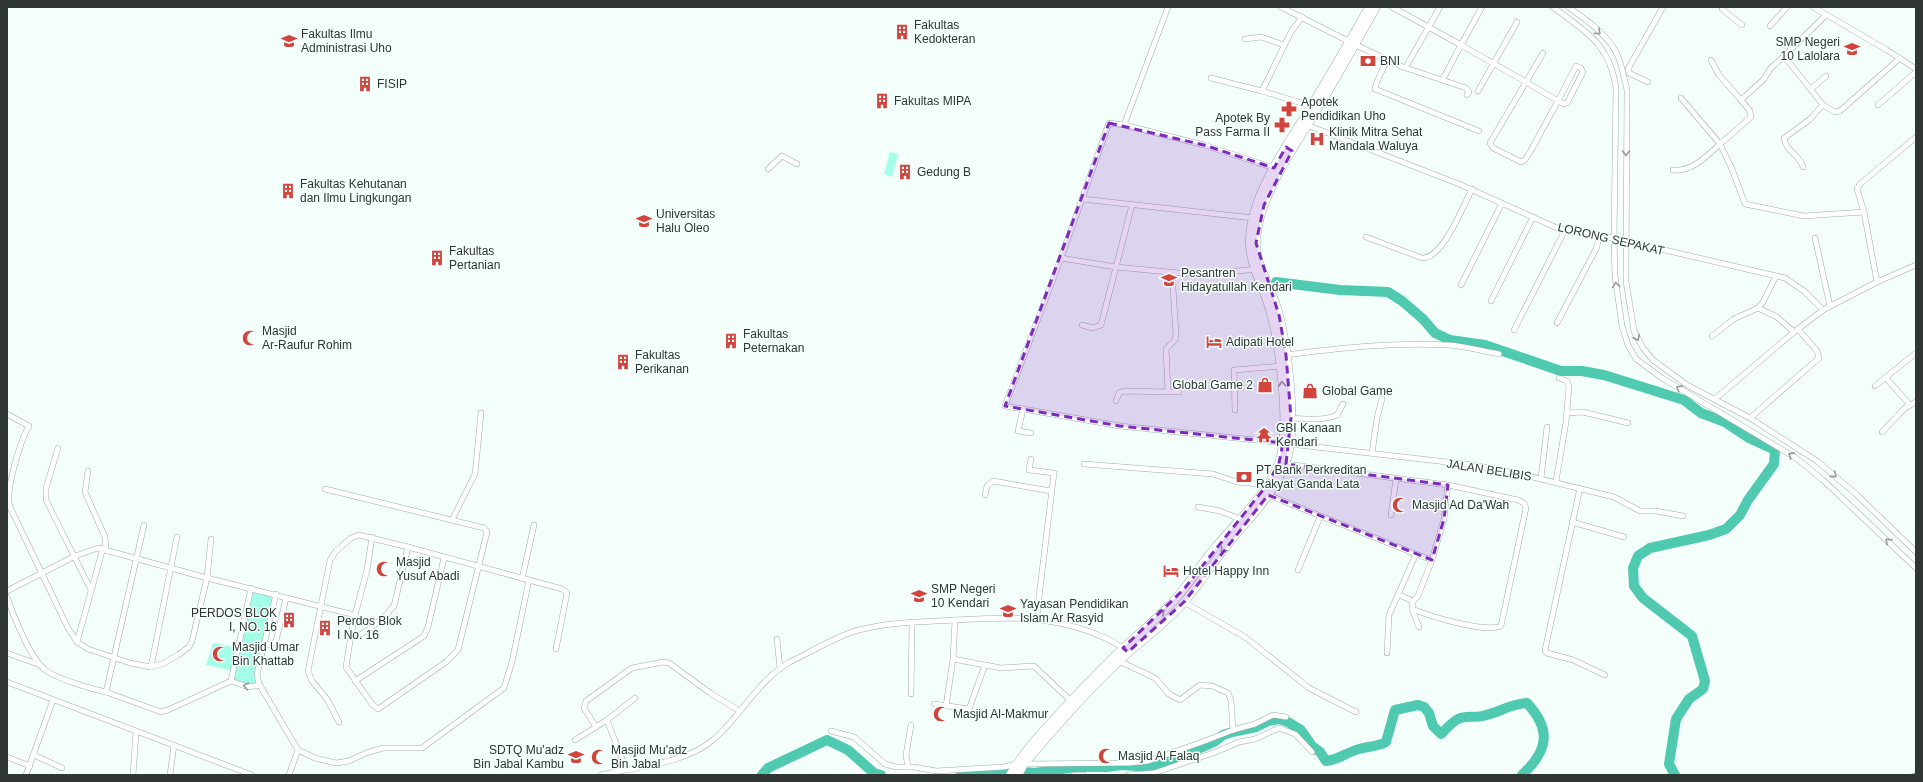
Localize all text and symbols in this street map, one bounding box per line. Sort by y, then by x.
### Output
place label: Fakultas Kedokteran [914,18,975,46]
building icon: Fakultas Kedokteran [893,23,911,41]
place label: Fakultas Ilmu Administrasi Uho [301,27,392,55]
one-way arrow [1594,27,1601,34]
school or university icon: Fakultas Ilmu Administrasi Uho [280,32,298,50]
place label: SMP Negeri 10 Lalolara [1776,35,1840,63]
school or university icon: SMP Negeri 10 Lalolara [1843,40,1861,58]
bank icon: BNI [1359,52,1377,70]
place label: BNI [1380,54,1400,68]
building icon: FISIP [356,75,374,93]
place label: FISIP [377,77,407,91]
building icon: Fakultas MIPA [873,92,891,110]
place label: Fakultas MIPA [894,94,971,108]
place label: Apotek Pendidikan Uho [1301,95,1386,123]
pharmacy icon: Apotek Pendidikan Uho [1280,100,1298,118]
place label: Apotek By Pass Farma II [1195,111,1270,139]
pharmacy icon: Apotek By Pass Farma II [1273,116,1291,134]
place label: Klinik Mitra Sehat Mandala Waluya [1329,125,1423,153]
hospital icon: Klinik Mitra Sehat Mandala Waluya [1308,130,1326,148]
one-way arrow [1622,150,1630,156]
building icon: Gedung B [896,163,914,181]
place label: Gedung B [917,165,971,179]
place label: Fakultas Kehutanan dan Ilmu Lingkungan [300,177,411,205]
building icon: Fakultas Kehutanan dan Ilmu Lingkungan [279,182,297,200]
place label: Universitas Halu Oleo [656,207,715,235]
school or university icon: Universitas Halu Oleo [635,212,653,230]
street label: LORONG SEPAKAT [1556,220,1666,258]
place label: Fakultas Pertanian [449,244,500,272]
building icon: Fakultas Pertanian [428,249,446,267]
place label: Pesantren Hidayatullah Kendari [1181,266,1292,294]
school or university icon: Pesantren Hidayatullah Kendari [1160,271,1178,289]
one-way arrow [1612,282,1621,288]
place label: Masjid Ar-Raufur Rohim [262,324,352,352]
place label: Fakultas Peternakan [743,327,804,355]
mosque icon: Masjid Ar-Raufur Rohim [241,329,259,347]
building icon: Fakultas Peternakan [722,332,740,350]
hotel icon: Adipati Hotel [1205,333,1223,351]
one-way arrow [1633,334,1640,341]
place label: Adipati Hotel [1226,335,1294,349]
place label: Fakultas Perikanan [635,348,689,376]
building icon: Fakultas Perikanan [614,353,632,371]
shop icon: Global Game 2 [1256,376,1274,394]
place label: Global Game 2 [1172,378,1253,392]
one-way arrow [1277,381,1286,387]
shop icon: Global Game [1301,382,1319,400]
place label: Global Game [1322,384,1393,398]
one-way arrow [1676,386,1683,393]
place label: GBI Kanaan Kendari [1276,421,1341,449]
temple icon: GBI Kanaan Kendari [1255,426,1273,444]
one-way arrow [1788,452,1795,460]
street label: JALAN BELIBIS [1445,456,1533,484]
place label: PT Bank Perkreditan Rakyat Ganda Lata [1256,463,1367,491]
bank icon: PT Bank Perkreditan Rakyat Ganda Lata [1235,468,1253,486]
one-way arrow [1829,471,1836,478]
mosque icon: Masjid Ad Da'Wah [1391,496,1409,514]
place label: Masjid Ad Da'Wah [1412,498,1509,512]
one-way arrow [1885,538,1893,546]
one-way arrow [1221,545,1228,552]
place label: Masjid Yusuf Abadi [396,555,459,583]
mosque icon: Masjid Yusuf Abadi [375,560,393,578]
hotel icon: Hotel Happy Inn [1162,562,1180,580]
place label: Hotel Happy Inn [1183,564,1269,578]
place label: SMP Negeri 10 Kendari [931,582,995,610]
school or university icon: SMP Negeri 10 Kendari [910,587,928,605]
place label: Yayasan Pendidikan Islam Ar Rasyid [1020,597,1129,625]
school or university icon: Yayasan Pendidikan Islam Ar Rasyid [999,602,1017,620]
place label: PERDOS BLOK I, NO. 16 [191,606,277,634]
one-way arrow [1158,610,1165,617]
building icon: PERDOS BLOK I, NO. 16 [280,611,298,629]
place label: Perdos Blok I No. 16 [337,614,403,642]
building icon: Perdos Blok I No. 16 [316,619,334,637]
place label: Masjid Umar Bin Khattab [232,640,299,668]
mosque icon: Masjid Umar Bin Khattab [211,645,229,663]
one-way arrow [242,682,249,691]
mosque icon: Masjid Al-Makmur [932,705,950,723]
place label: Masjid Al-Makmur [953,707,1048,721]
place label: SDTQ Mu'adz Bin Jabal Kambu [473,743,564,771]
place label: Masjid Mu'adz Bin Jabal [611,743,687,771]
mosque icon: Masjid Al Falaq [1097,747,1115,765]
school or university icon: SDTQ Mu'adz Bin Jabal Kambu [567,748,585,766]
mosque icon: Masjid Mu'adz Bin Jabal [590,748,608,766]
place label: Masjid Al Falaq [1118,749,1199,763]

